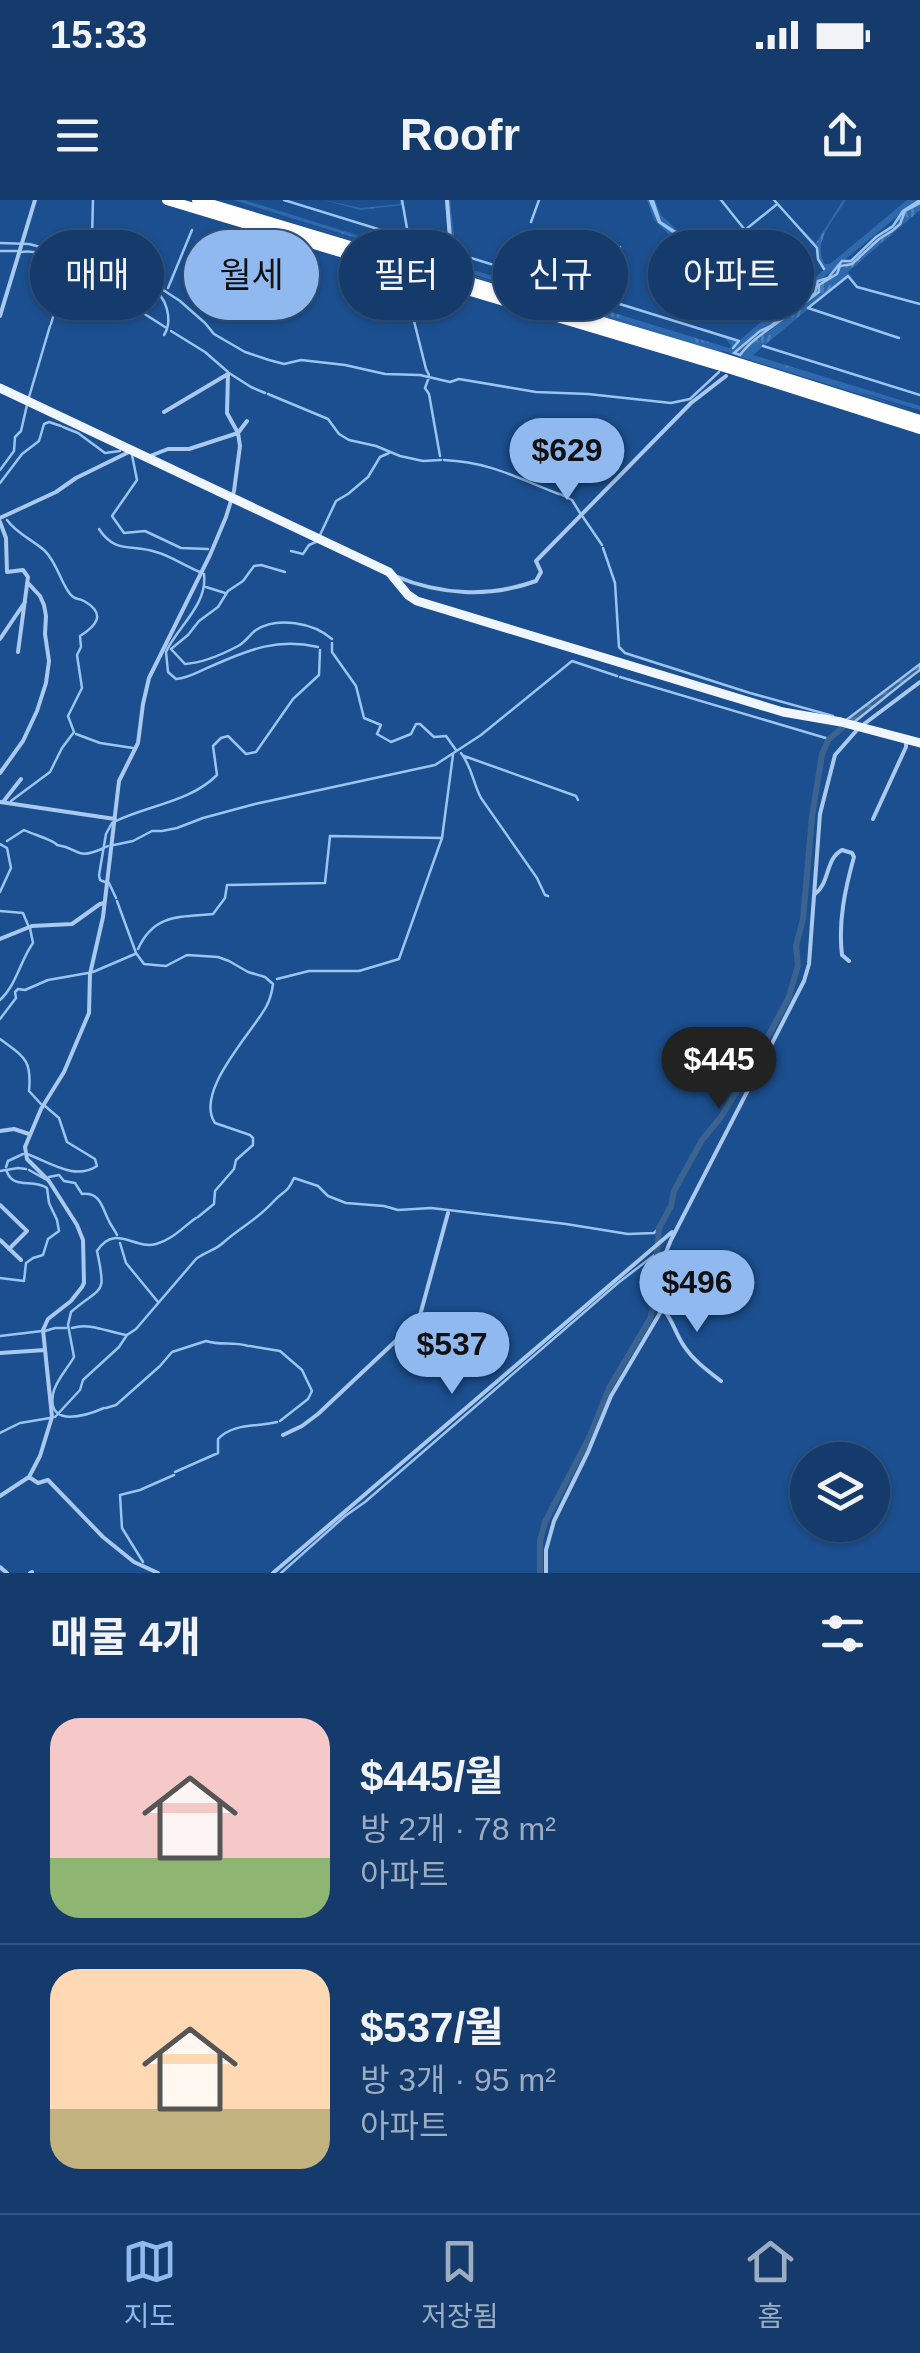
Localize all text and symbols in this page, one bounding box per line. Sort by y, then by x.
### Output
text: 15:33 [50,14,147,56]
icon: menu [50,108,105,163]
icon: share [815,108,870,163]
text: Roofr [400,109,520,160]
chip: 매매 [30,230,164,320]
chip: 월세 [184,230,319,320]
chip: 필터 [339,230,473,320]
chip: 신규 [493,230,628,320]
chip: 아파트 [648,230,814,320]
pin: $629 [508,418,626,503]
text: $629 [531,432,603,468]
pin: $445 [660,1027,778,1112]
text: $445 [683,1041,755,1077]
pin: $496 [638,1250,756,1335]
text: $496 [661,1264,733,1300]
pin: $537 [393,1312,511,1397]
text: $537 [416,1326,488,1362]
map controls [790,1442,890,1542]
button: layers [790,1442,890,1542]
icon: filters [815,1606,870,1661]
text: 매물 4개 [50,1614,201,1661]
text: $445/월 [360,1753,504,1800]
icon: home [130,1758,250,1878]
text: 방 2개 · 78 m² [360,1811,556,1847]
text: 아파트 [360,1857,448,1893]
text: $537/월 [360,2004,504,2051]
icon: home [130,2009,250,2129]
text: 방 3개 · 95 m² [360,2062,556,2098]
text: 아파트 [360,2108,448,2144]
tab: 지도 [122,2234,177,2334]
tab: 저장됨 [421,2234,499,2334]
tab: 홈 [743,2234,798,2334]

